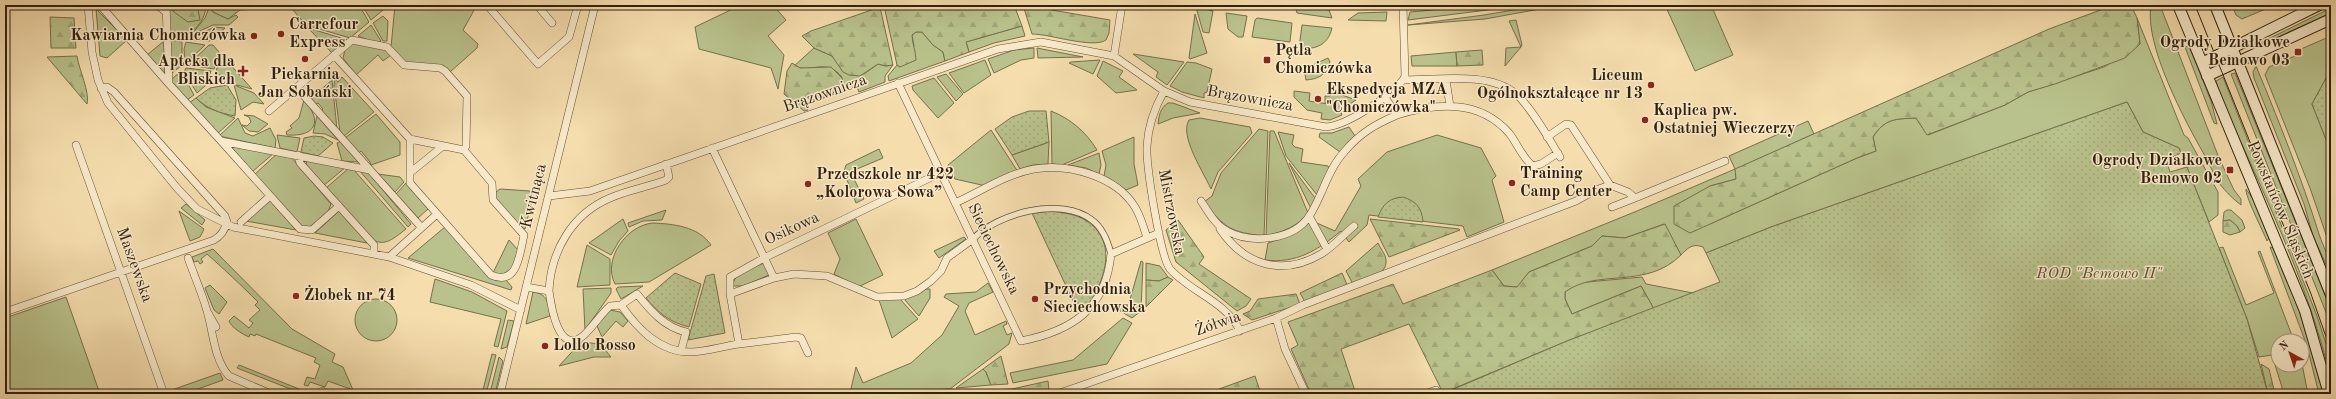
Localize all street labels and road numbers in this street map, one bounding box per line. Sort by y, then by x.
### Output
street label: Brązownicza [781,72,869,116]
street label: Brązownicza [1206,84,1295,114]
street label: Powstańców Śląskich [2244,137,2321,282]
street label: Kwitnąca [518,162,550,230]
street label: Mistrzowska [1155,168,1187,256]
street label: Sieciechowska [964,201,1022,297]
street label: Osikowa [762,209,822,249]
street label: Maszewska [113,225,155,305]
street label: Żółwia [1192,305,1243,339]

